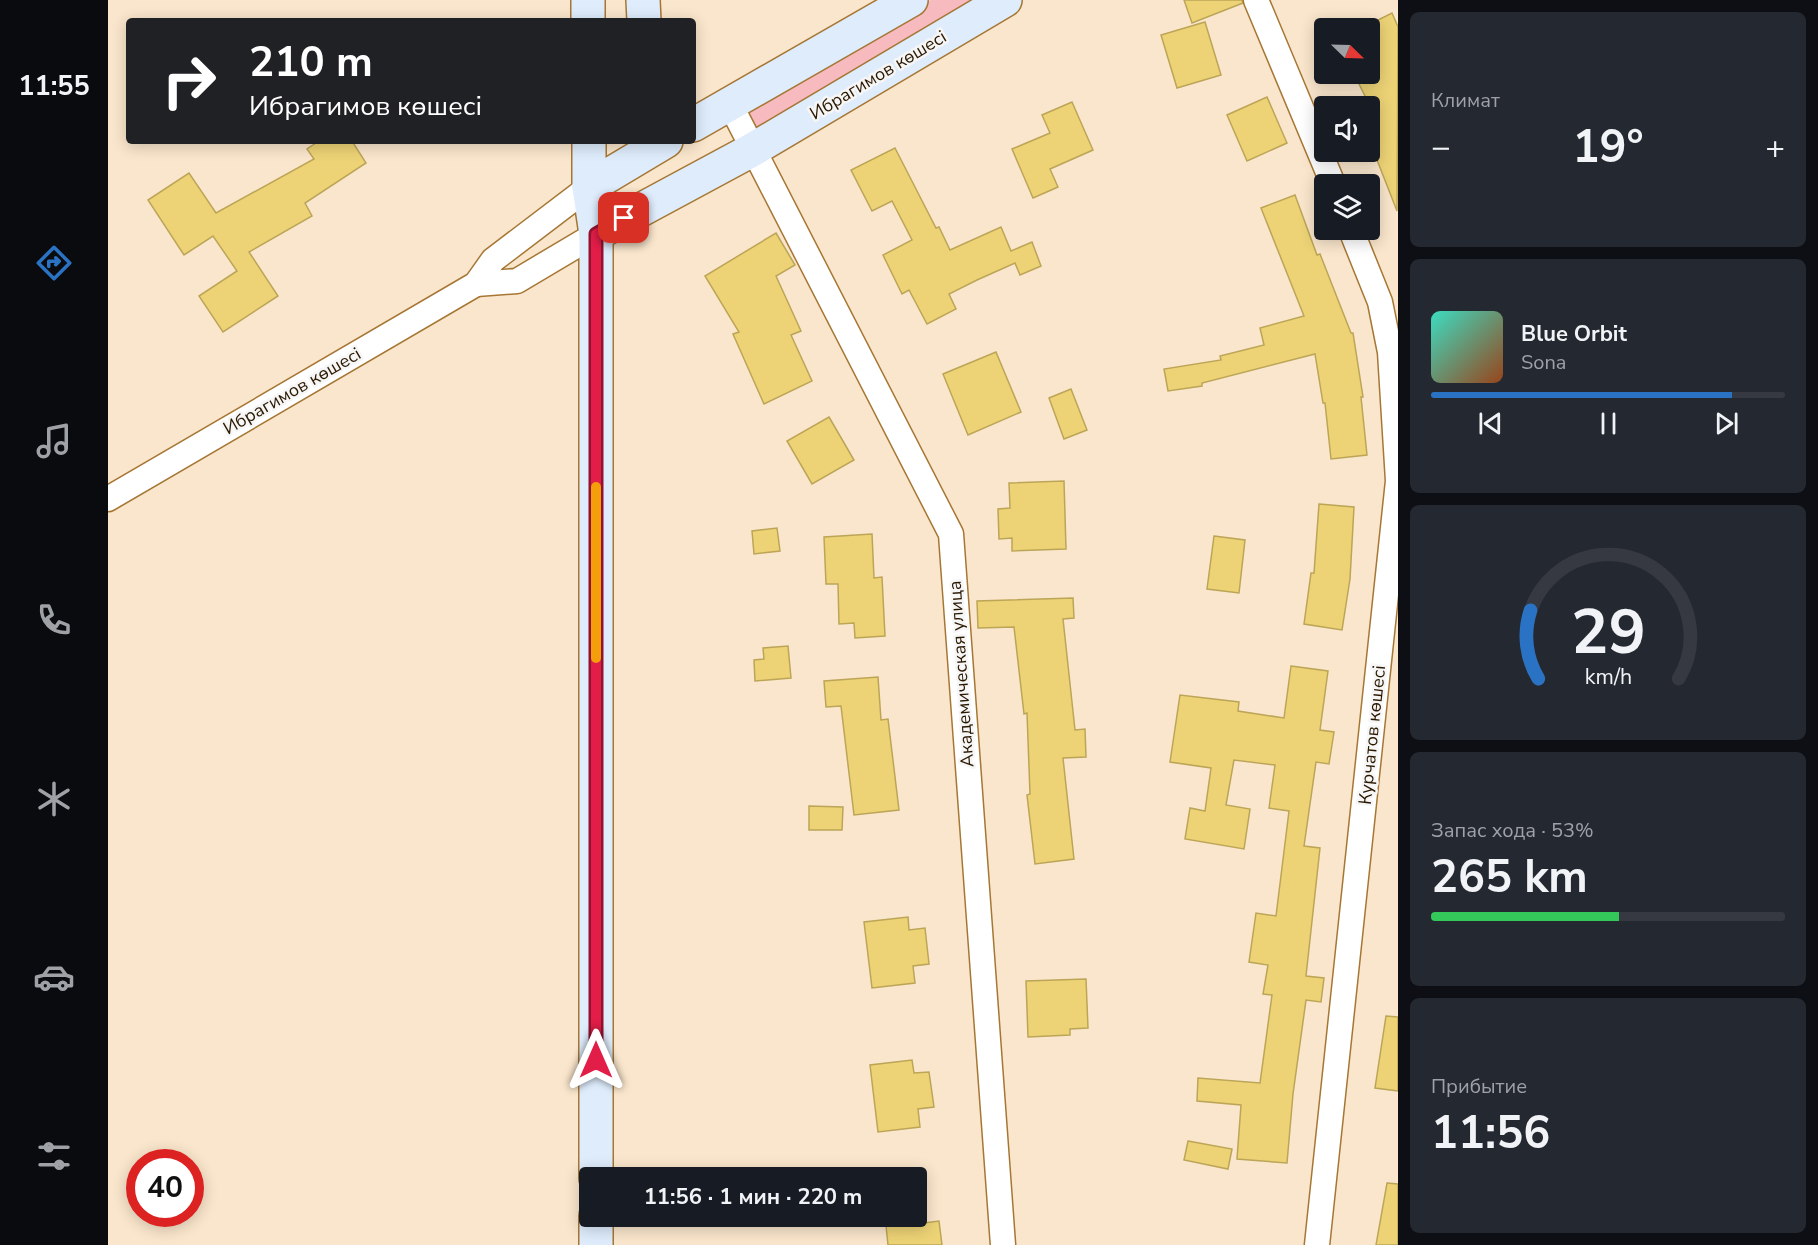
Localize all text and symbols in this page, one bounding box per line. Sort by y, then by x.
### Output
north arrow [1314,18,1380,84]
map controls [1314,18,1380,240]
street label: Ибрагимов көшесі [805,25,951,125]
text: 210 m [249,34,373,91]
icon: right [150,42,228,120]
text: 11:55 [18,68,90,105]
text: Климат [1431,87,1500,114]
text: Ибрагимов көшесі [249,88,482,125]
button: sound [1314,96,1380,162]
text: 19° [1572,117,1644,178]
text: − [1431,125,1451,170]
text: + [1765,125,1785,170]
button: layers [1314,174,1380,240]
pin [598,192,649,243]
icon: arrive [607,201,640,234]
icon: directions [33,242,75,284]
text: Blue Orbit [1521,319,1627,349]
street label: Ибрагимов көшесі [219,342,365,440]
text: Sona [1521,349,1566,376]
icon: previous [1474,407,1507,440]
icon: pause [1592,407,1625,440]
icon: next [1710,407,1743,440]
icon: music [33,420,75,462]
street label: Академическая улица [943,580,979,768]
text: 29 [1571,591,1645,676]
icon: phone [33,599,75,641]
text: km/h [1584,663,1632,693]
street label: Курчатов көшесі [1353,664,1391,806]
icon: climate [33,778,75,820]
text: Запас хода · 53% [1431,817,1594,844]
text: 265 km [1431,847,1588,908]
icon: car [33,956,75,998]
position arrow [564,1028,628,1092]
text: Прибытие [1431,1073,1527,1100]
text: 11:56 [1431,1103,1550,1164]
icon: filters [33,1135,75,1177]
speed limit sign: 40 [126,1149,204,1227]
text: 11:56 · 1 мин · 220 m [644,1182,862,1212]

